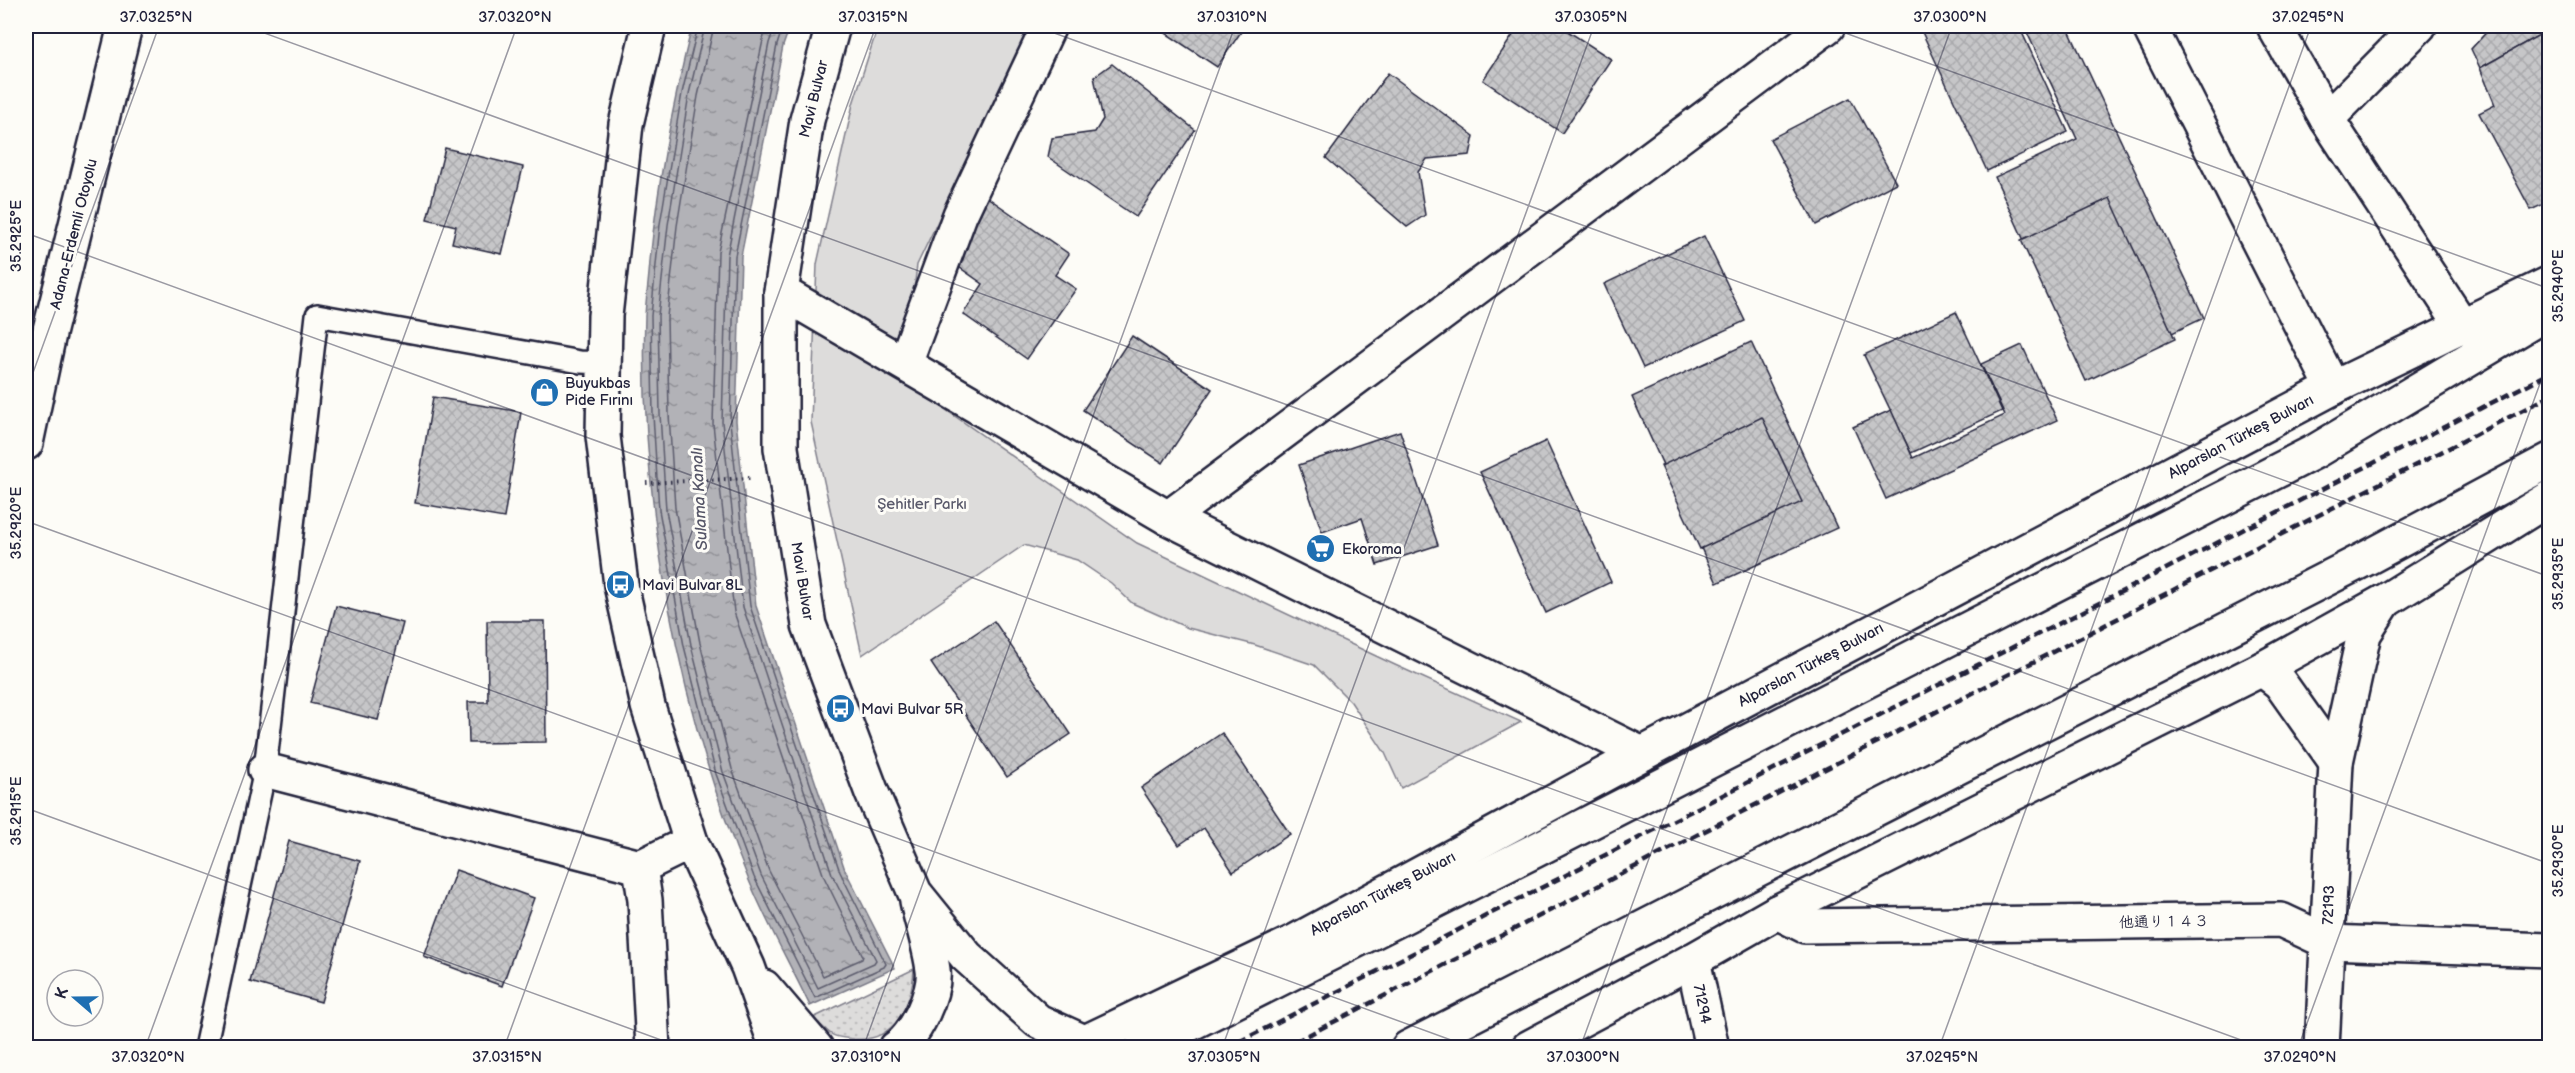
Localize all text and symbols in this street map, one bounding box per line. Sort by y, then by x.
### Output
text: 37.0325°N [119,8,193,27]
text: 37.0320°N [478,8,552,27]
text: 37.0315°N [838,8,908,27]
text: 37.0310°N [1197,8,1267,27]
text: 37.0305°N [1555,8,1627,27]
text: 37.0300°N [1913,8,1987,27]
text: 37.0295°N [2272,8,2344,27]
street label: Mavi Bulvar [795,58,833,140]
street label: Adana-Erdemli Otoyolu [46,157,102,311]
text: 35.2925°E [7,200,26,272]
text: 35.2940°E [2549,249,2568,323]
place label: Buyukbas Pide Fırını [565,374,633,410]
shop icon: Buyukbas Pide Fırını [528,376,560,408]
street label: Alparslan Türkeş Bulvarı [2165,391,2317,483]
water label: Sulama Kanalı [688,447,712,551]
text: 35.2920°E [7,487,26,559]
park label: Şehitler Parkı [877,495,967,514]
supermarket icon: Ekoroma [1305,533,1337,565]
text: 35.2935°E [2549,538,2568,610]
street label: Mavi Bulvar [786,540,818,622]
place label: Ekoroma [1342,540,1402,559]
bus stop icon: Mavi Bulvar 8L [605,569,637,601]
place label: Mavi Bulvar 8L [642,576,743,595]
street label: Alparslan Türkeş Bulvarı [1735,619,1887,711]
bus stop icon: Mavi Bulvar 5R [824,693,856,725]
place label: Mavi Bulvar 5R [861,700,964,719]
text: 35.2915°E [7,776,26,846]
text: 35.2930°E [2549,824,2568,898]
street label: Alparslan Türkeş Bulvarı [1307,848,1459,940]
street label: 72193 [2319,885,2339,925]
street label: 他通り１４３ [2119,912,2209,932]
north arrow [45,968,105,1028]
street label: 71294 [1689,983,1715,1025]
text: K [52,985,73,1002]
text: 37.0320°N [111,1048,185,1067]
text: 37.0315°N [472,1048,542,1067]
text: 37.0310°N [831,1048,901,1067]
text: 37.0305°N [1188,1048,1260,1067]
text: 37.0300°N [1546,1048,1620,1067]
text: 37.0295°N [1906,1048,1978,1067]
text: 37.0290°N [2264,1048,2336,1067]

